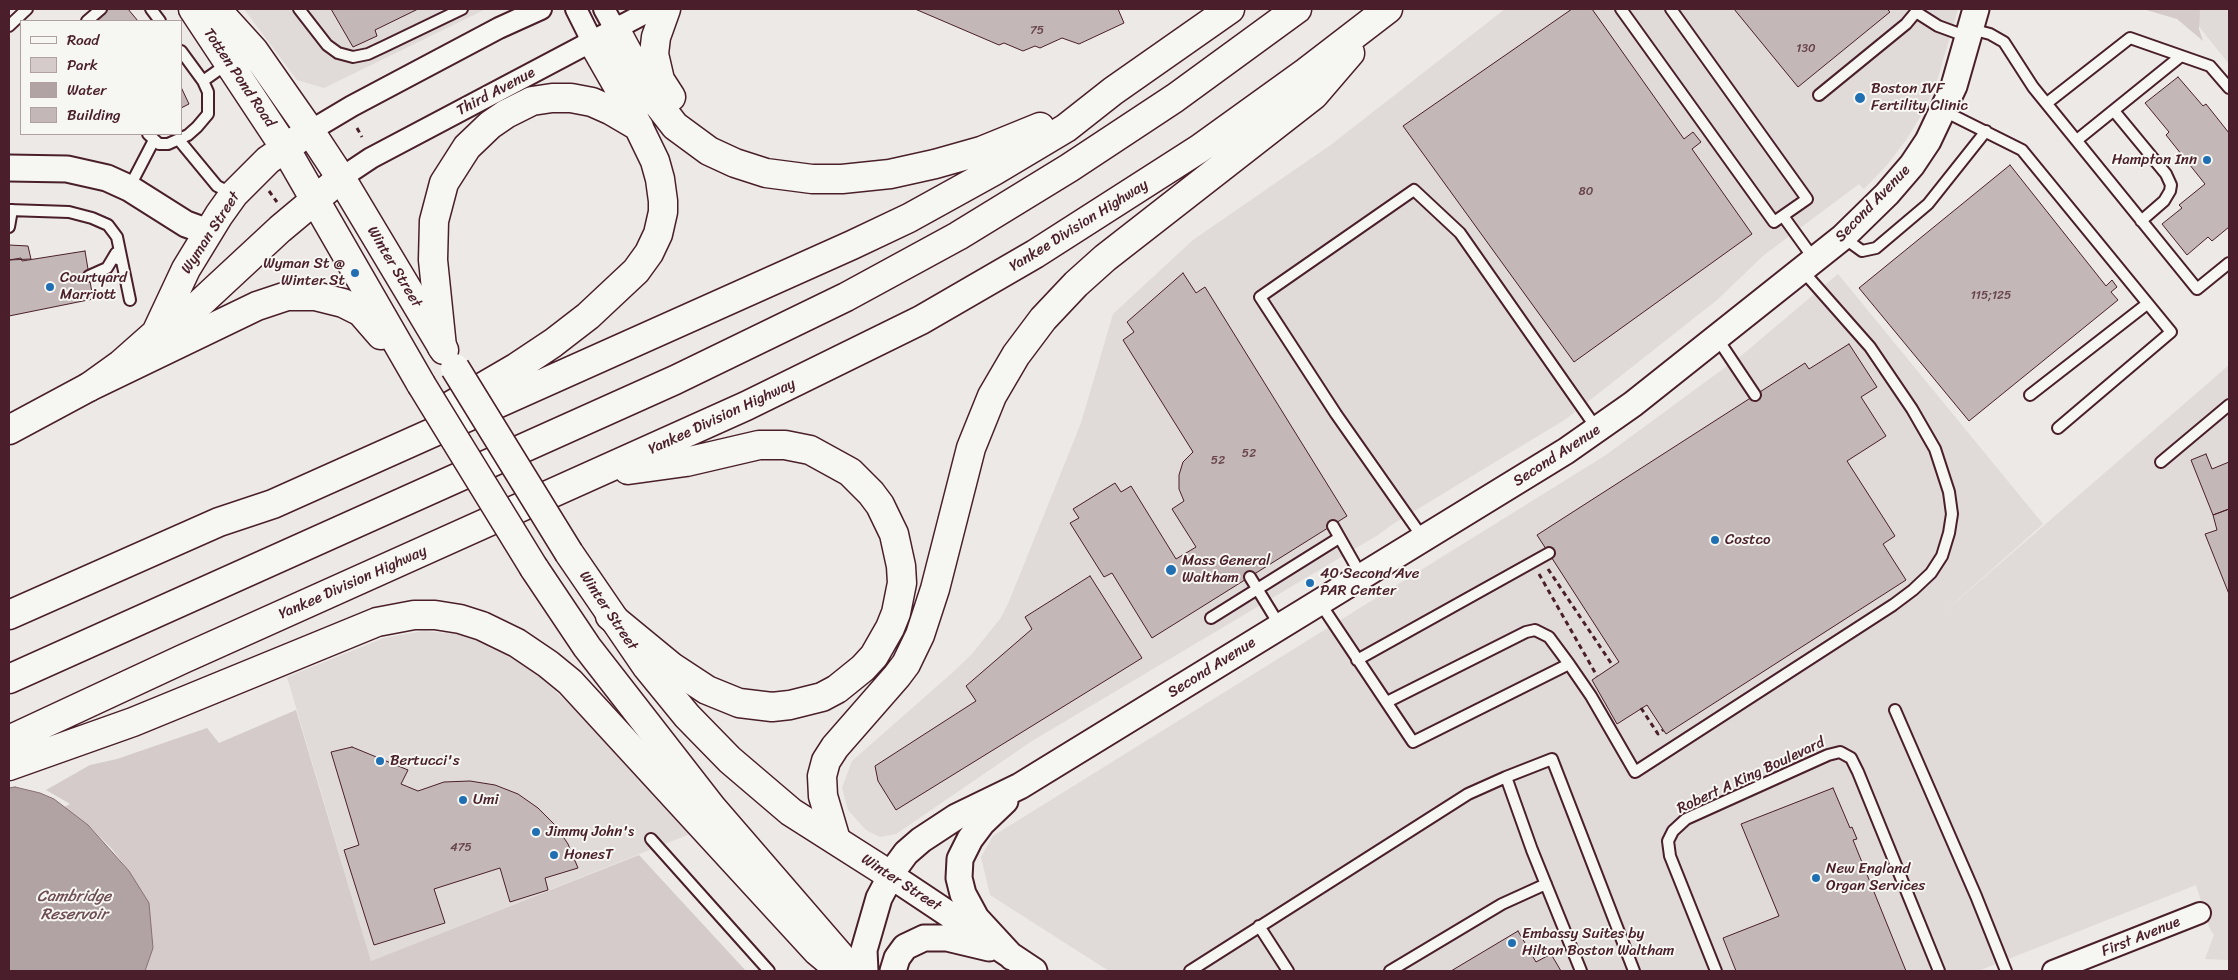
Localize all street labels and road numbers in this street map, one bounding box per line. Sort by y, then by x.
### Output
street label: Totten Pond Road [199,25,279,131]
street label: Third Avenue [454,64,538,120]
street label: Second Avenue [1832,162,1914,246]
street label: Yankee Division Highway [1006,176,1152,276]
street label: Wyman Street [178,189,244,277]
street label: Winter Street [363,223,425,311]
street label: Yankee Division Highway [646,375,798,459]
street label: Second Avenue [1510,421,1604,491]
street label: Yankee Division Highway [276,542,430,624]
street label: Winter Street [575,568,641,654]
street label: Second Avenue [1165,634,1259,702]
street label: Robert A King Boulevard [1674,734,1828,818]
street label: Winter Street [858,850,944,916]
street label: First Avenue [2099,913,2183,961]

